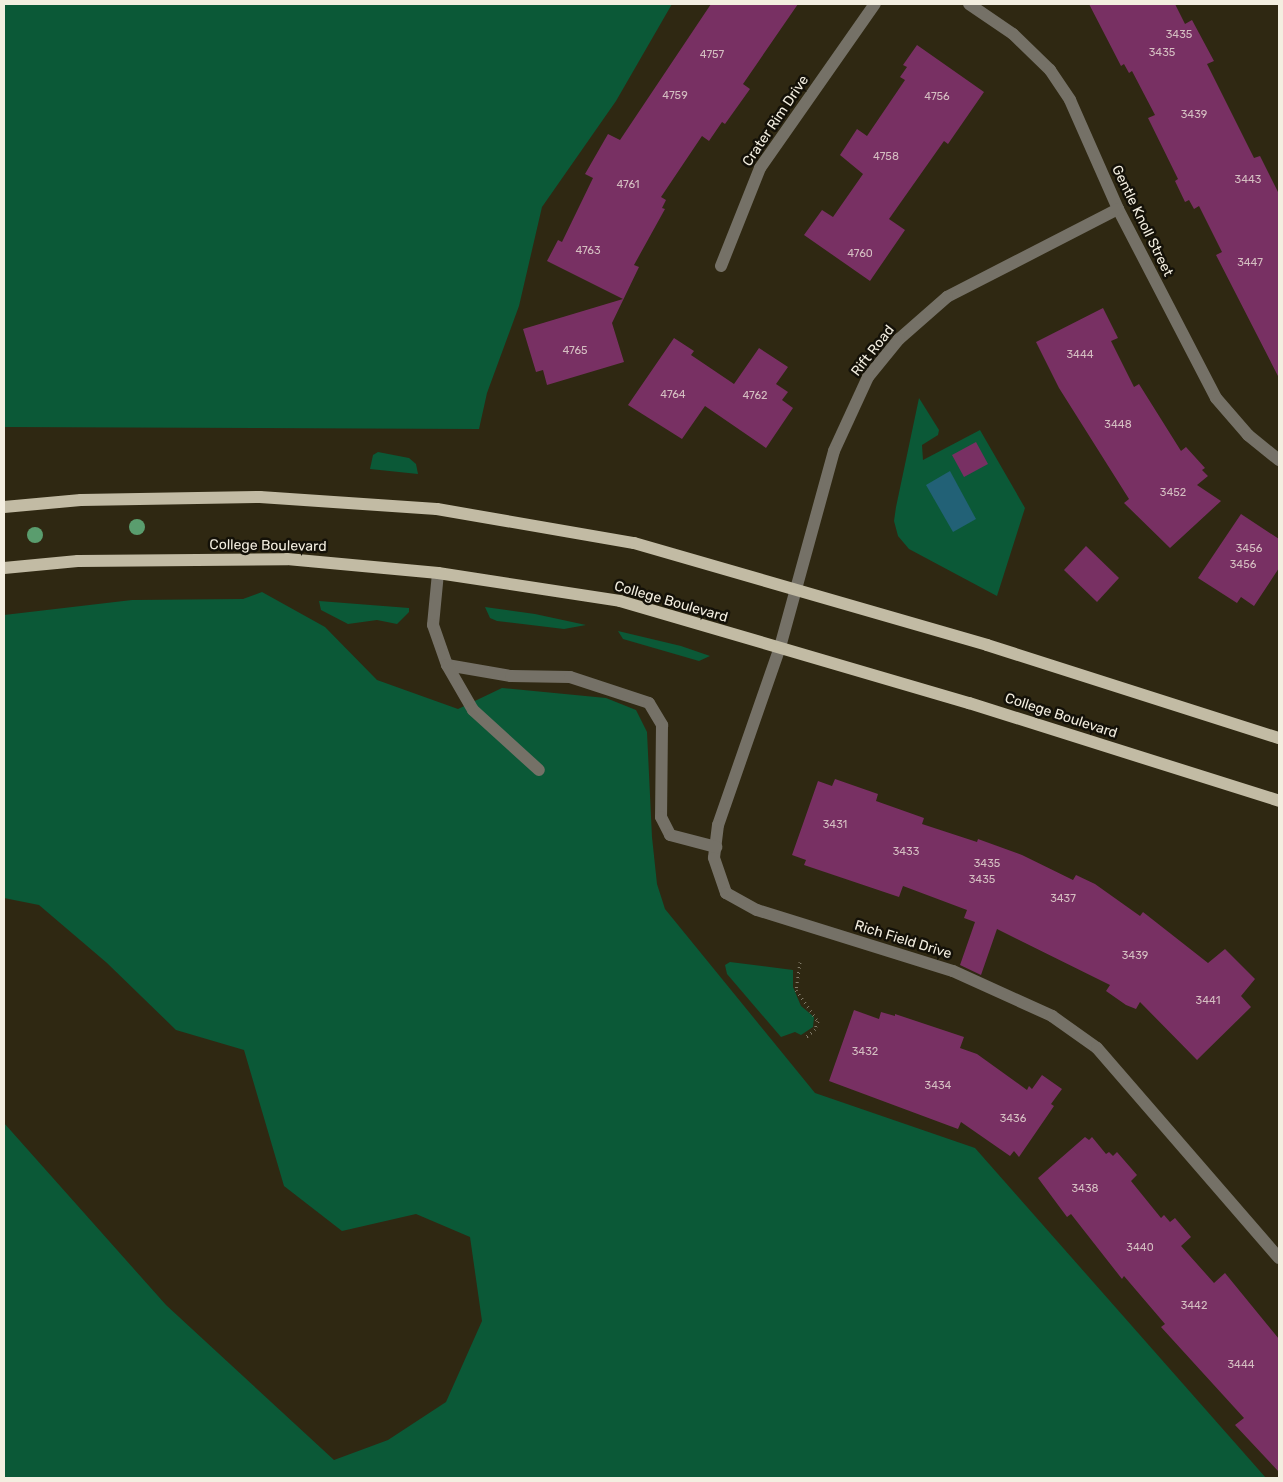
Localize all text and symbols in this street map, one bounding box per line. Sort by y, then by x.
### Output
house number: 3435 [1166,28,1192,42]
house number: 3435 [1149,46,1175,60]
house number: 4757 [700,48,724,62]
street label: Crater Rim Drive [739,72,813,170]
house number: 4759 [662,89,688,103]
house number: 4756 [924,90,950,104]
house number: 3439 [1181,108,1207,122]
house number: 4758 [873,150,899,164]
street label: Gentle Knoll Street [1108,163,1176,279]
house number: 3443 [1235,173,1261,187]
house number: 4761 [616,178,640,192]
house number: 4763 [575,244,601,258]
house number: 4760 [847,247,873,261]
house number: 3447 [1237,256,1263,270]
street label: Rift Road [848,322,898,380]
house number: 4765 [562,344,588,358]
house number: 3444 [1066,348,1094,362]
house number: 4764 [660,388,686,402]
house number: 4762 [742,389,768,403]
house number: 3448 [1104,418,1132,432]
house number: 3452 [1160,486,1186,500]
street label: College Boulevard [209,537,327,555]
house number: 3456 [1236,542,1262,556]
house number: 3456 [1230,558,1256,572]
street label: College Boulevard [612,578,730,626]
street label: College Boulevard [1003,690,1119,742]
house number: 3431 [823,818,847,832]
house number: 3433 [893,845,919,859]
house number: 3435 [974,857,1000,871]
house number: 3435 [969,873,995,887]
house number: 3437 [1050,892,1076,906]
street label: Rich Field Drive [852,917,954,963]
house number: 3439 [1122,949,1148,963]
house number: 3441 [1196,994,1220,1008]
house number: 3432 [852,1045,878,1059]
house number: 3434 [925,1079,951,1093]
house number: 3436 [1000,1112,1026,1126]
house number: 3438 [1071,1182,1099,1196]
house number: 3440 [1126,1241,1154,1255]
house number: 3442 [1181,1299,1207,1313]
house number: 3444 [1227,1358,1255,1372]

